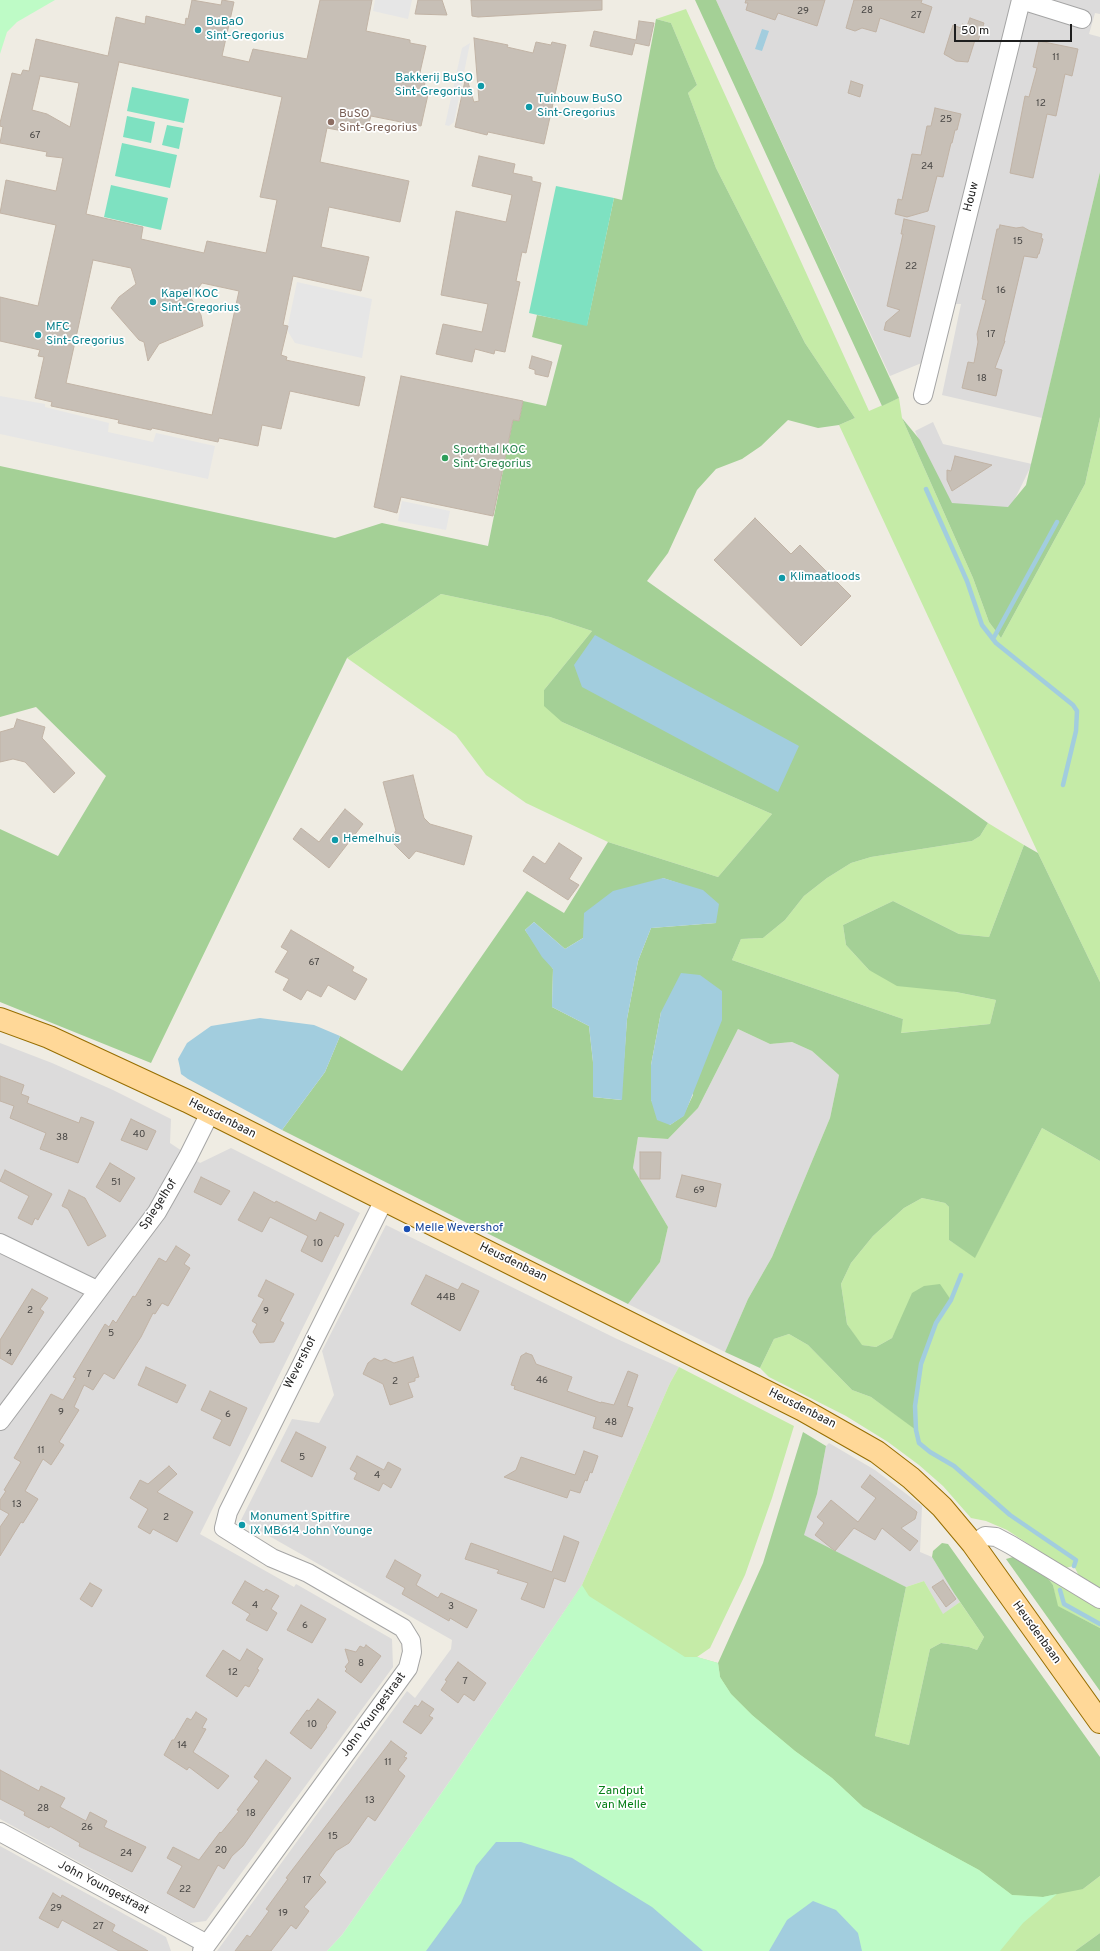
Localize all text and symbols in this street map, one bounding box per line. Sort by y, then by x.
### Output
house number: 28 [861,5,873,17]
house number: 29 [797,6,809,18]
house number: 27 [910,10,922,22]
place label: BuBaO Sint-Gregorius [206,16,284,44]
scale bar [956,16,1074,42]
text: 50 m [961,23,989,39]
marker: BuBaO Sint-Gregorius [193,25,203,35]
house number: 11 [1052,52,1060,64]
place label: Bakkerij BuSO Sint-Gregorius [395,72,473,100]
marker: Bakkerij BuSO Sint-Gregorius [476,81,486,91]
place label: Tuinbouw BuSO Sint-Gregorius [537,93,622,121]
house number: 12 [1036,98,1046,110]
marker: Tuinbouw BuSO Sint-Gregorius [524,102,534,112]
place label: BuSO Sint-Gregorius [339,108,417,136]
house number: 25 [940,114,952,126]
marker: BuSO Sint-Gregorius [326,117,336,127]
house number: 67 [30,130,40,142]
house number: 24 [921,161,933,173]
street label: Houw [961,180,983,214]
house number: 15 [1013,236,1023,248]
house number: 22 [905,261,917,273]
house number: 16 [996,285,1006,297]
place label: Kapel KOC Sint-Gregorius [161,288,239,316]
marker: Kapel KOC Sint-Gregorius [148,297,158,307]
place label: MFC Sint-Gregorius [46,321,124,349]
house number: 17 [987,329,995,341]
marker: MFC Sint-Gregorius [33,330,43,340]
house number: 18 [977,373,987,385]
place label: Sporthal KOC Sint-Gregorius [453,444,531,472]
marker: Sporthal KOC Sint-Gregorius [440,453,450,463]
place label: Klimaatloods [790,571,860,585]
marker: Klimaatloods [777,573,787,583]
place label: Hemelhuis [343,833,400,847]
marker: Hemelhuis [330,835,340,845]
house number: 67 [309,957,319,969]
street label: Heusdenbaan [186,1096,258,1142]
house number: 40 [133,1129,145,1141]
house number: 38 [56,1132,68,1144]
house number: 51 [111,1177,121,1189]
street label: Spiegelhof [137,1177,181,1233]
house number: 69 [693,1185,705,1197]
place label: Melle Wevershof [415,1222,503,1236]
marker: Melle Wevershof [402,1224,412,1234]
house number: 10 [313,1238,323,1250]
street label: Heusdenbaan [477,1240,549,1286]
house number: 44B [437,1292,455,1304]
house number: 3 [146,1298,152,1310]
house number: 2 [27,1305,33,1317]
house number: 9 [263,1306,269,1318]
house number: 5 [108,1328,114,1340]
street label: Wevershof [282,1335,320,1391]
house number: 4 [6,1348,12,1360]
house number: 7 [86,1369,92,1381]
house number: 46 [536,1375,548,1387]
house number: 2 [392,1376,398,1388]
street label: Heusdenbaan [766,1386,838,1432]
house number: 9 [58,1407,64,1419]
house number: 6 [225,1409,231,1421]
house number: 48 [605,1417,617,1429]
house number: 11 [37,1445,45,1457]
house number: 5 [299,1452,305,1464]
house number: 4 [374,1470,380,1482]
house number: 13 [12,1499,22,1511]
place label: Monument Spitfire IX MB614 John Younge [250,1511,372,1539]
house number: 2 [163,1512,169,1524]
marker: Monument Spitfire IX MB614 John Younge [237,1520,247,1530]
street label: Heusdenbaan [1009,1599,1063,1667]
house number: 4 [252,1600,258,1612]
house number: 3 [448,1601,454,1613]
house number: 6 [302,1620,308,1632]
house number: 8 [358,1658,364,1670]
house number: 12 [228,1667,238,1679]
street label: John Youngestraat [339,1670,409,1760]
house number: 7 [462,1676,468,1688]
house number: 10 [307,1719,317,1731]
house number: 14 [177,1740,187,1752]
house number: 11 [384,1757,392,1769]
park label: Zandput van Melle [596,1785,646,1813]
house number: 13 [365,1795,375,1807]
house number: 28 [37,1803,49,1815]
house number: 18 [246,1808,256,1820]
house number: 26 [81,1822,93,1834]
house number: 15 [328,1831,338,1843]
house number: 20 [215,1845,227,1857]
house number: 24 [120,1848,132,1860]
street label: John Youngestraat [55,1858,151,1918]
house number: 17 [303,1875,311,1887]
house number: 22 [179,1884,191,1896]
house number: 29 [50,1903,62,1915]
house number: 19 [278,1908,288,1920]
house number: 27 [92,1921,104,1933]

